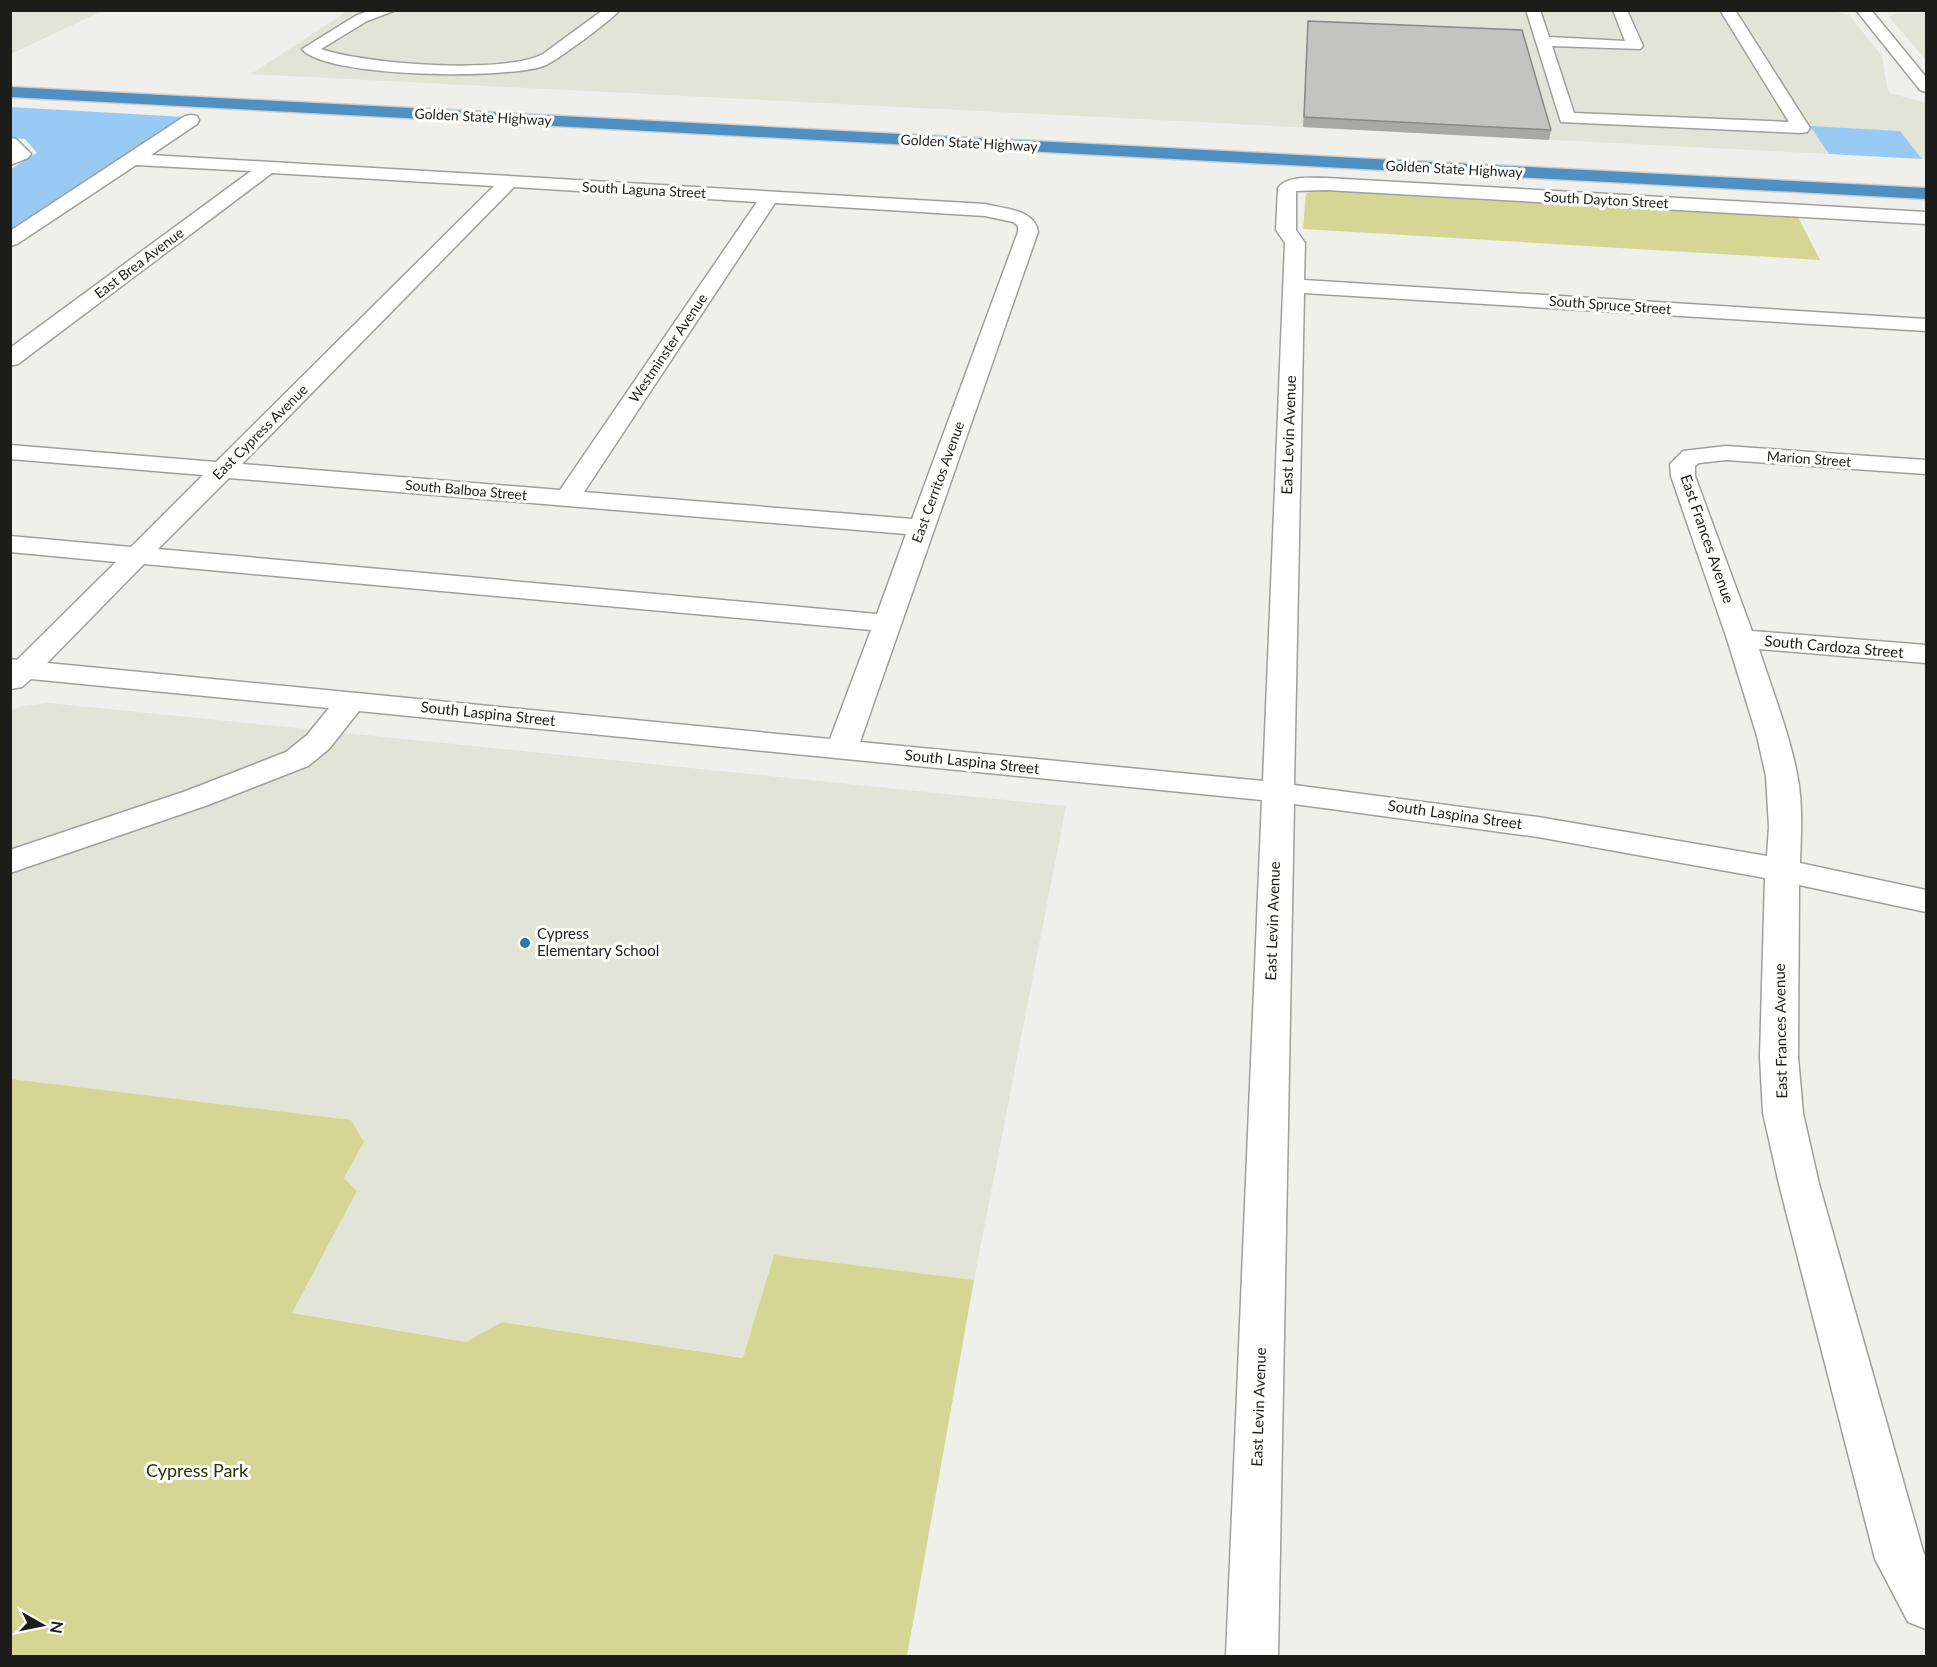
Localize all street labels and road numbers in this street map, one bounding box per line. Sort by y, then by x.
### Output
street label: Golden State Highway [414,104,553,129]
street label: Golden State Highway [900,130,1039,155]
street label: Golden State Highway [1385,156,1524,181]
street label: South Laguna Street [582,178,706,201]
street label: South Dayton Street [1543,188,1669,211]
street label: East Brea Avenue [91,224,187,302]
street label: Westminster Avenue [625,290,710,405]
street label: South Spruce Street [1548,292,1672,317]
street label: East Levin Avenue [1277,375,1299,495]
street label: East Cypress Avenue [209,381,311,483]
street label: East Cerritos Avenue [908,419,967,545]
street label: Marion Street [1766,447,1852,470]
street label: East Frances Avenue [1677,472,1738,606]
street label: South Balboa Street [404,476,528,503]
street label: South Cardoza Street [1764,631,1905,661]
street label: South Laspina Street [420,697,557,729]
street label: South Laspina Street [904,745,1041,777]
street label: South Laspina Street [1387,796,1524,832]
street label: East Levin Avenue [1261,861,1283,981]
street label: East Frances Avenue [1770,963,1790,1099]
street label: East Levin Avenue [1247,1347,1269,1467]

